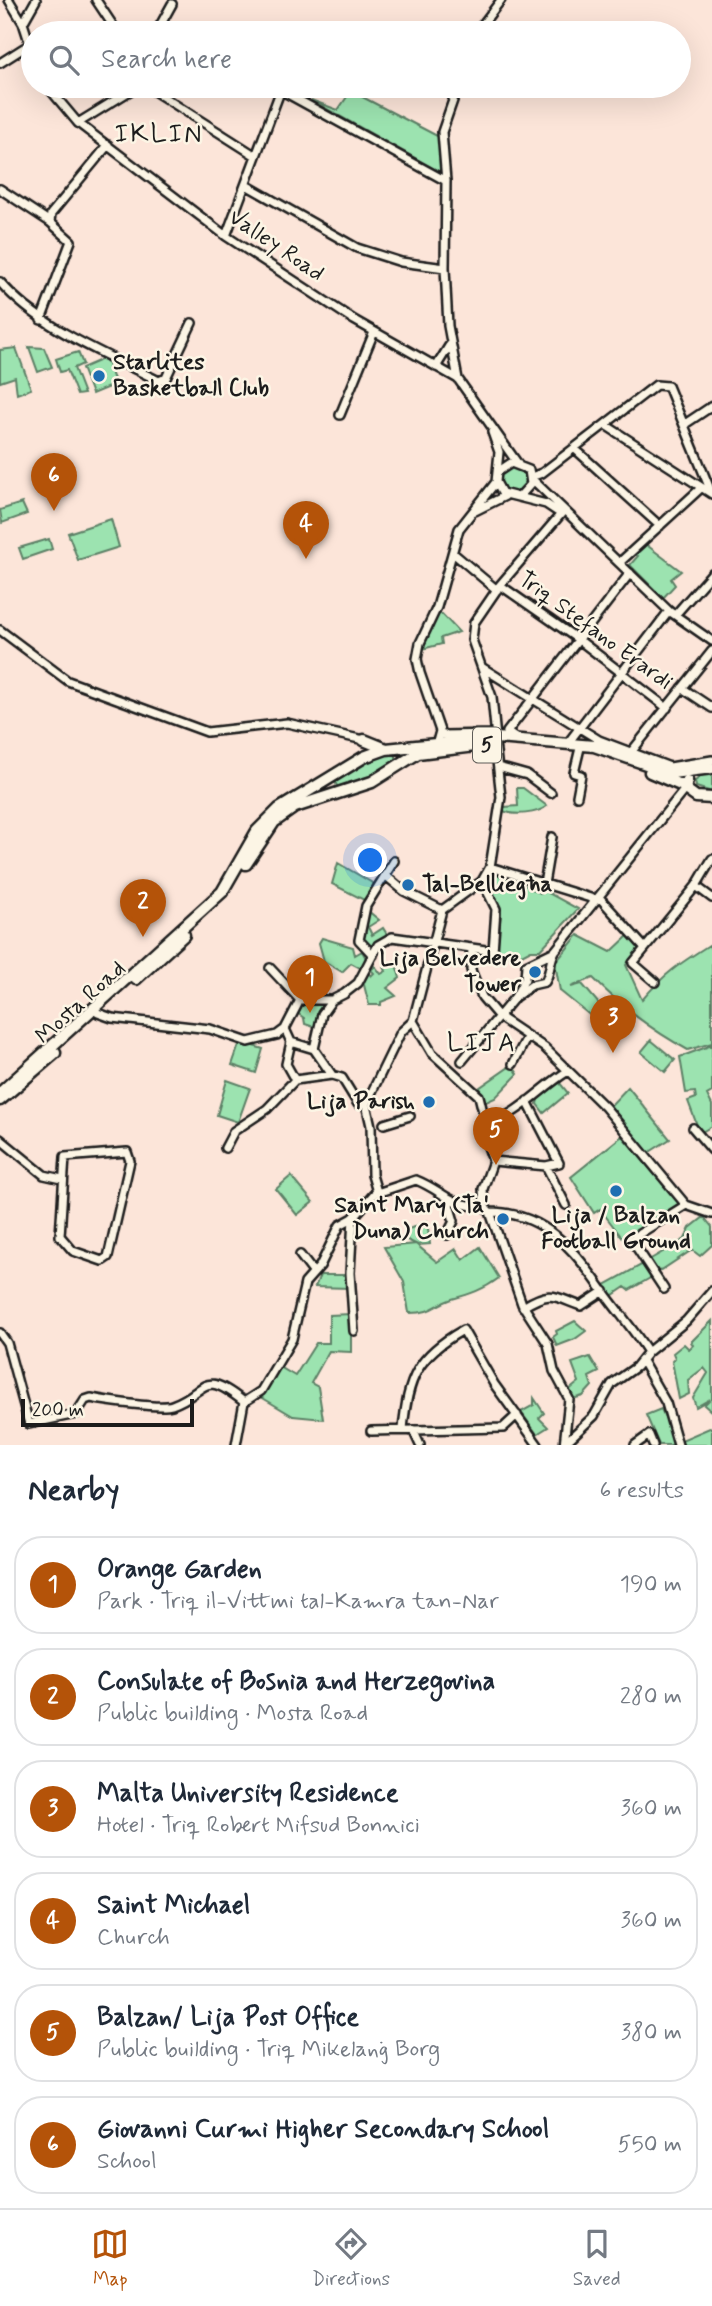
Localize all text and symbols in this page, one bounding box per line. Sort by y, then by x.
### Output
search box [21,21,691,98]
icon: search [45,41,83,79]
text: Search here [101,43,232,77]
district label: IKLIN [114,118,204,152]
street label: Valley Road [222,203,330,289]
place label: Starlites Basketball Club [113,348,269,404]
marker: Starlites Basketball Club [91,368,107,384]
pin: 6 [31,453,77,511]
pin: 4 [283,501,329,559]
street label: Triq Stefano Erardi [512,565,678,697]
road number: 5 [473,728,501,762]
your location [353,843,387,877]
place label: Tal-Belliegħa [422,870,553,900]
marker: Tal-Belliegħa [400,877,416,893]
pin: 2 [120,879,166,937]
place label: Lija Belvedere Tower [379,944,522,1000]
street label: Mosta Road [29,955,133,1051]
pin: 1 [287,955,333,1013]
marker: Lija Belvedere Tower [527,964,543,980]
pin: 3 [590,995,636,1053]
district label: LIJA [447,1027,517,1061]
place label: Lija Parish [307,1087,415,1117]
marker: Lija Parish [421,1094,437,1110]
pin: 5 [473,1107,519,1165]
marker: Lija / Balzan Football Ground [608,1183,624,1199]
place label: Saint Mary (Ta' Duna) Church [334,1191,489,1247]
place label: Lija / Balzan Football Ground [541,1201,691,1257]
marker: Saint Mary (Ta' Duna) Church [495,1211,511,1227]
scale bar [21,1396,194,1428]
text: 200 m [32,1398,84,1423]
text: Nearby [28,1471,119,1510]
text: 6 results [600,1476,684,1506]
text: Orange Garden [97,1553,262,1587]
text: 1 [48,1570,58,1600]
text: 190 m [620,1570,682,1600]
text: Park · Triq il-Vittmi tal-Kamra tan-Nar [97,1587,499,1617]
text: Consulate of Bosnia and Herzegovina [97,1665,495,1699]
text: 2 [47,1682,59,1712]
text: 280 m [620,1682,682,1712]
text: Public building · Mosta Road [97,1699,368,1729]
text: Malta University Residence [97,1777,399,1811]
text: 3 [48,1794,58,1824]
text: 360 m [621,1794,682,1824]
text: Hotel · Triq Robert Mifsud Bonnici [97,1811,420,1841]
text: Saint Michael [97,1889,250,1923]
text: 4 [46,1906,60,1936]
text: 360 m [621,1906,682,1936]
text: Church [97,1923,170,1953]
text: Balzan/ Lija Post Office [97,2001,359,2035]
text: 5 [46,2018,60,2048]
text: 380 m [621,2018,682,2048]
text: Public building · Triq Mikelanġ Borg [97,2035,440,2065]
text: Giovanni Curmi Higher Secondary School [97,2113,549,2147]
text: 6 [47,2130,59,2160]
text: 550 m [618,2130,682,2160]
text: School [97,2147,157,2177]
tab: Map [91,2225,129,2292]
tab: Directions [312,2225,390,2292]
tab: Saved [573,2225,621,2292]

